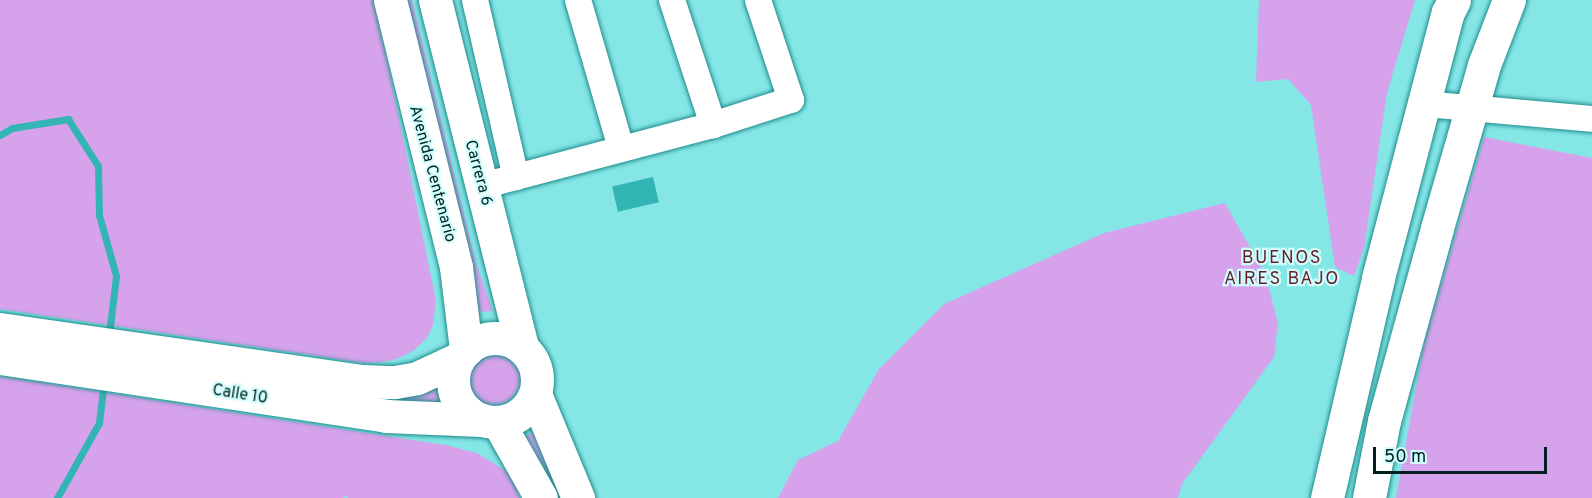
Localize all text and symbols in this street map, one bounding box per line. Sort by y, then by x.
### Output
street label: Avenida Centenario [405,104,459,244]
street label: Carrera 6 [460,138,496,208]
district label: BUENOS AIRES BAJO [1224,249,1340,292]
street label: Calle 10 [211,381,269,409]
scale bar [1376,435,1550,473]
text: 50 m [1384,446,1426,469]

